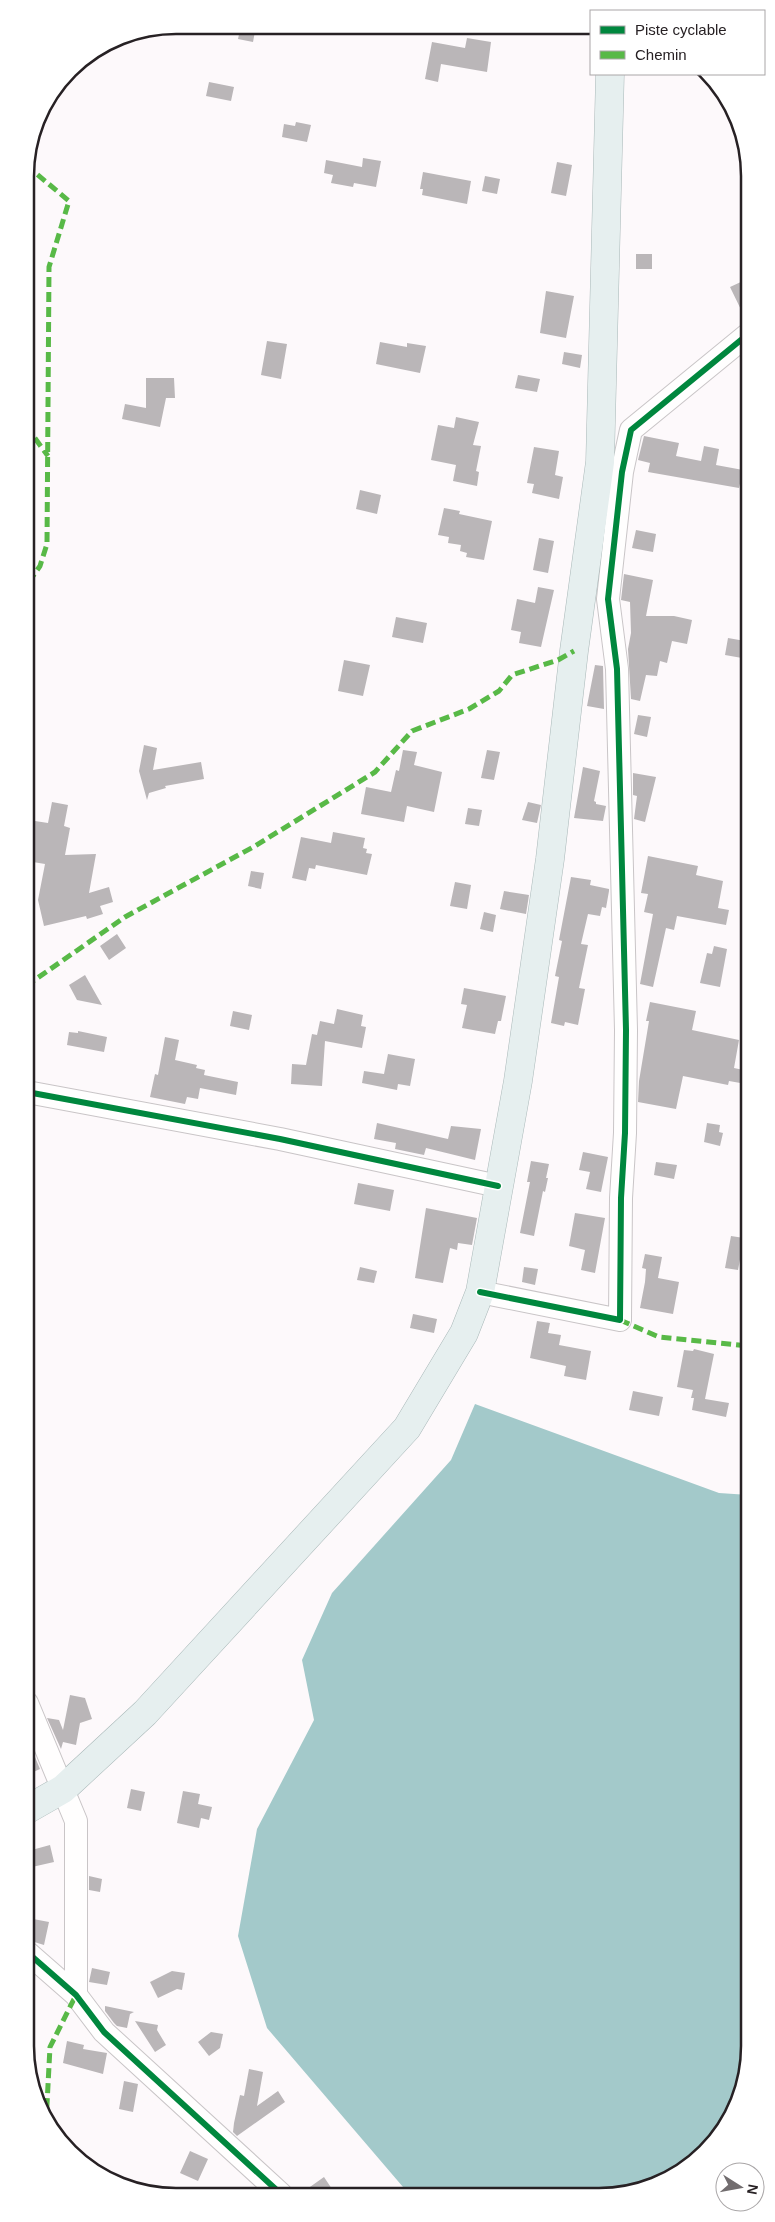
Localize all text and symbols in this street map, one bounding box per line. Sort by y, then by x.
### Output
legend [590,10,765,75]
text: Piste cyclable [635,21,727,38]
text: Chemin [635,46,687,63]
north arrow [715,2162,765,2212]
text: N [744,2183,762,2196]

